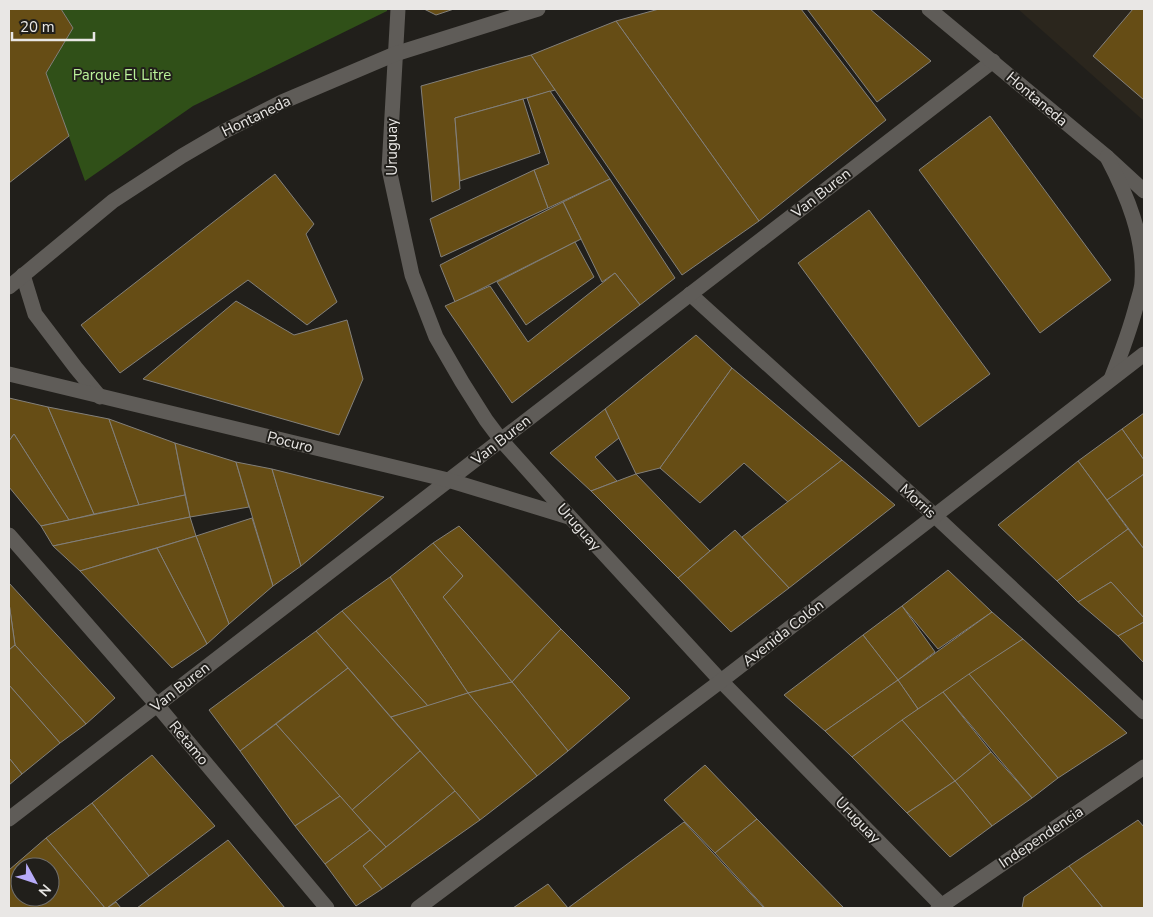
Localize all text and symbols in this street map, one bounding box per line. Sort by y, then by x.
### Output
scale bar [12,10,95,42]
text: 20 m [20,17,55,37]
park label: Parque El Litre [73,65,171,85]
street label: Hontaneda [1002,67,1072,131]
street label: Hontaneda [218,91,294,141]
street label: Uruguay [382,118,402,176]
street label: Van Buren [786,164,855,223]
street label: Van Buren [466,411,535,470]
street label: Pocuro [265,427,315,457]
street label: Morris [895,479,941,523]
street label: Uruguay [552,499,606,555]
street label: Avenida Colón [738,595,828,671]
street label: Van Buren [145,658,214,717]
street label: Retamo [165,717,213,769]
street label: Uruguay [831,792,885,848]
street label: Independencia [995,801,1087,873]
north arrow [10,857,60,907]
text: N [34,880,55,900]

